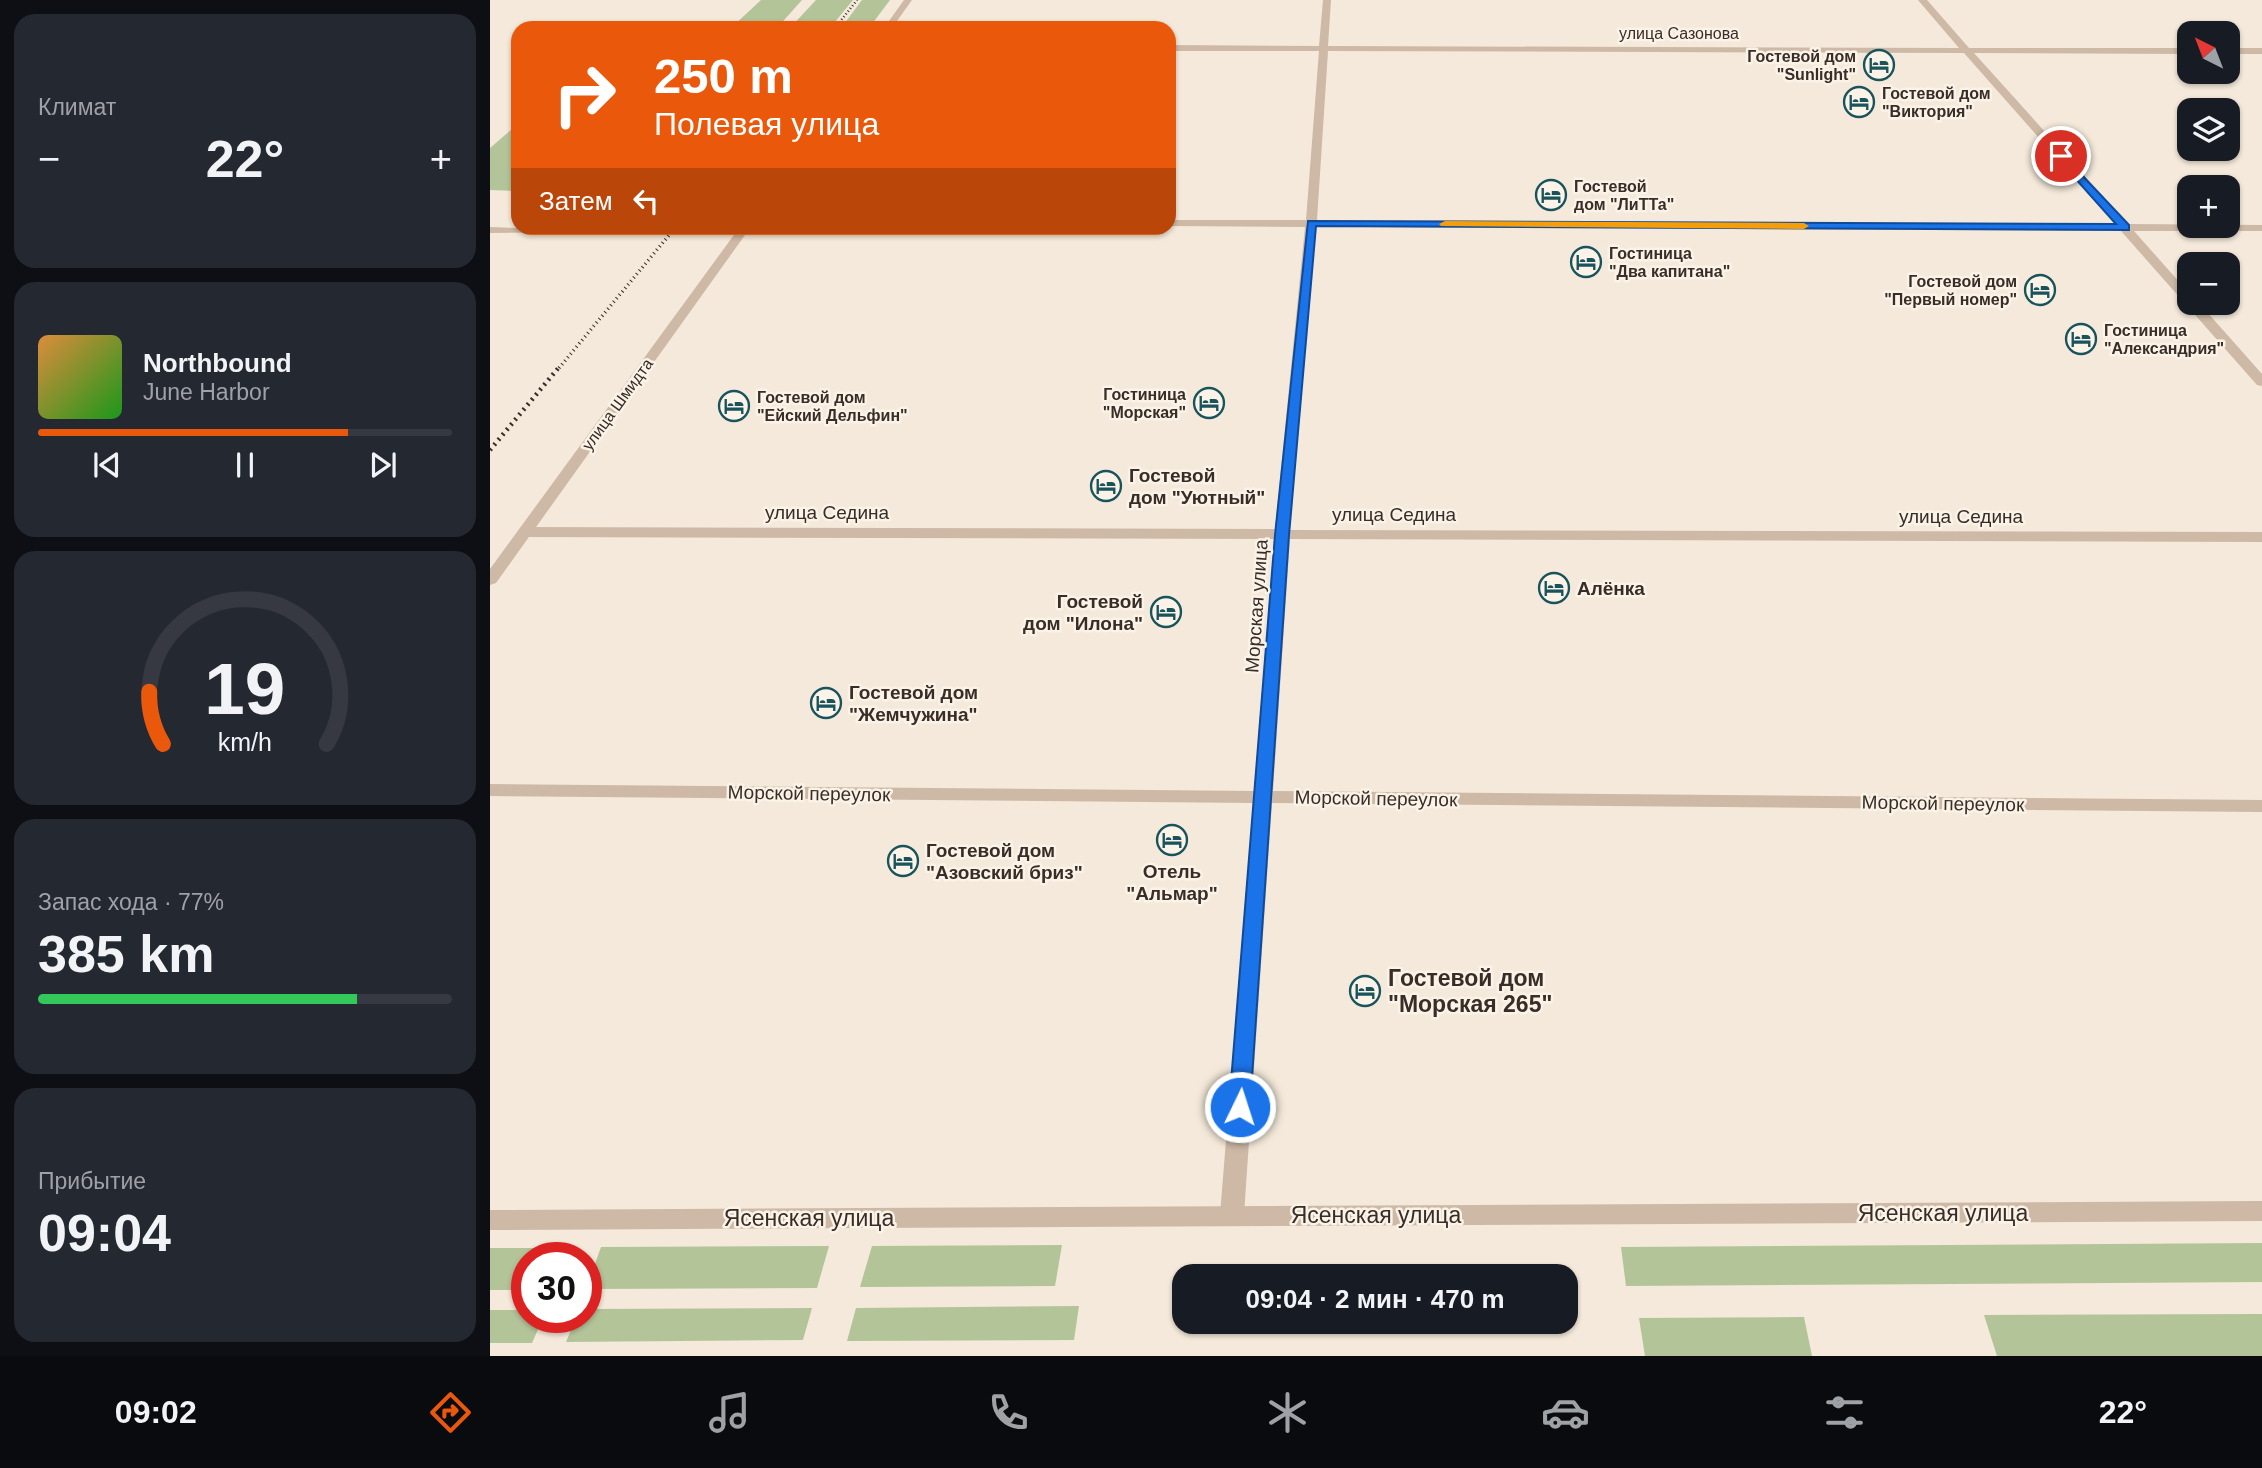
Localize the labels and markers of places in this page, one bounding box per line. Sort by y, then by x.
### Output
place label: Гостевой дом "Sunlight" [1747,48,1856,83]
hotel icon: Гостевой дом "Sunlight" [1862,48,1896,82]
hotel icon: Гостевой дом "Виктория" [1842,85,1876,119]
place label: Гостевой дом "Виктория" [1882,85,1991,120]
pin [2031,126,2091,186]
hotel icon: Гостевой дом "ЛиТТа" [1534,178,1568,212]
place label: Гостевой дом "ЛиТТа" [1574,178,1674,213]
hotel icon: Гостиница "Два капитана" [1569,245,1603,279]
place label: Гостиница "Два капитана" [1609,245,1730,280]
place label: Гостевой дом "Первый номер" [1884,273,2017,308]
hotel icon: Гостевой дом "Первый номер" [2023,273,2057,307]
hotel icon: Гостиница "Александрия" [2064,322,2098,356]
place label: Гостиница "Александрия" [2104,322,2224,357]
place label: Гостиница "Морская" [1103,386,1186,421]
hotel icon: Гостиница "Морская" [1192,386,1226,420]
hotel icon: Гостевой дом "Ейский Дельфин" [717,389,751,423]
place label: Гостевой дом "Ейский Дельфин" [757,389,908,424]
place label: Гостевой дом "Уютный" [1129,465,1265,508]
hotel icon: Гостевой дом "Уютный" [1089,469,1123,503]
hotel icon: Алёнка [1537,571,1571,605]
place label: Алёнка [1577,578,1645,599]
place label: Гостевой дом "Илона" [1023,591,1143,634]
hotel icon: Гостевой дом "Илона" [1149,595,1183,629]
place label: Гостевой дом "Жемчужина" [849,682,978,725]
hotel icon: Гостевой дом "Жемчужина" [809,686,843,720]
hotel icon: Отель "Альмар" [1155,823,1189,857]
place label: Гостевой дом "Азовский бриз" [926,840,1083,883]
hotel icon: Гостевой дом "Азовский бриз" [886,844,920,878]
place label: Отель "Альмар" [1126,861,1218,904]
place label: Гостевой дом "Морская 265" [1388,965,1552,1017]
hotel icon: Гостевой дом "Морская 265" [1348,974,1382,1008]

